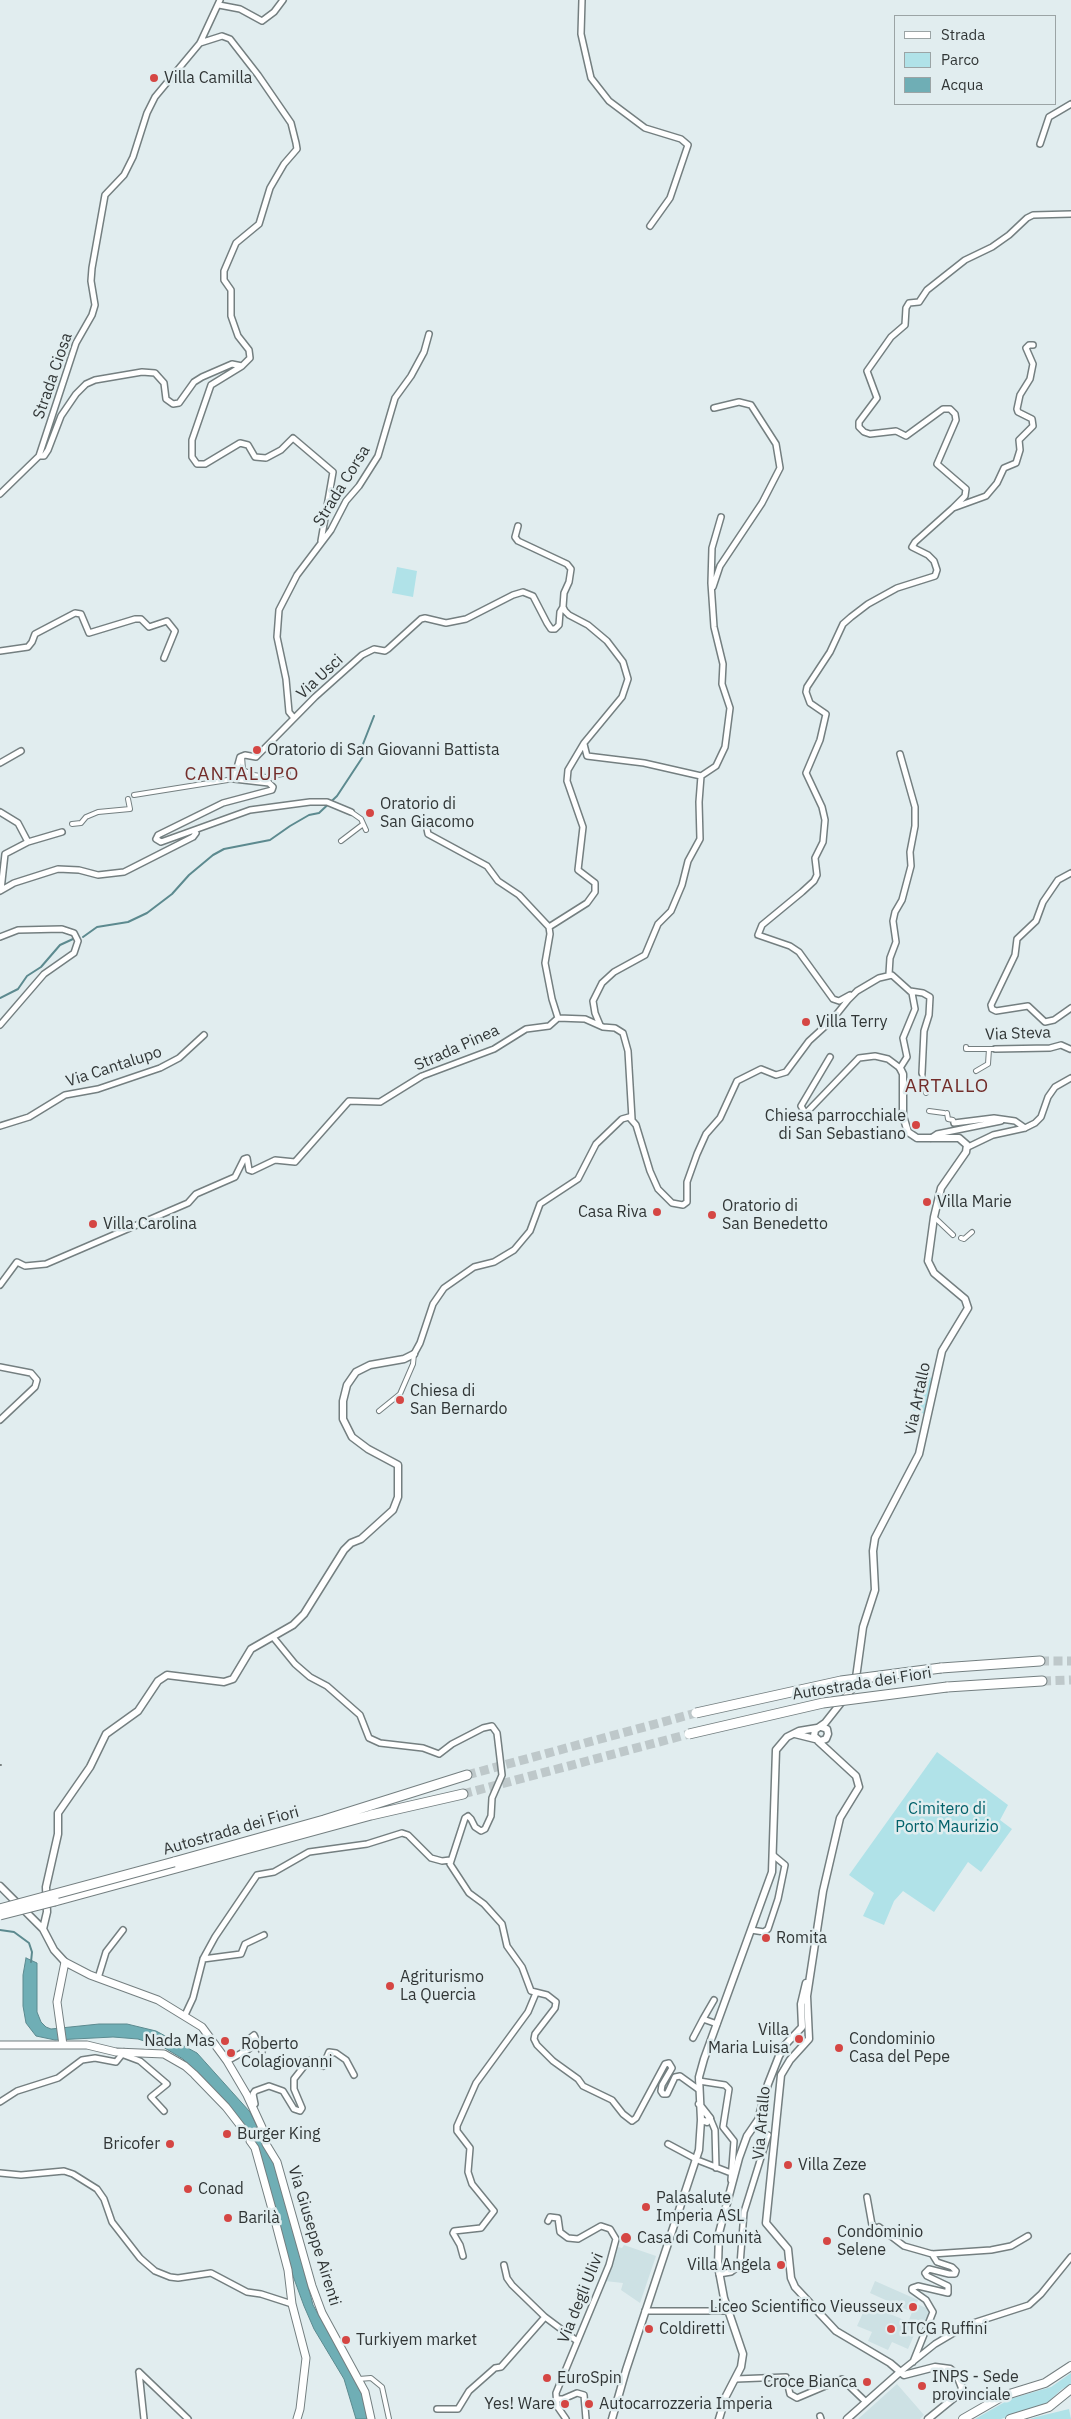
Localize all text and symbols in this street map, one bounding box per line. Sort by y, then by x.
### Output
legend [894,15,1056,105]
text: Strada [941,25,985,44]
text: Parco [941,50,979,69]
place label: Villa Camilla [164,68,252,88]
marker: Villa Camilla [148,72,160,84]
text: Acqua [941,75,983,94]
street label: Strada Ciosa [29,330,77,422]
street label: Strada Corsa [309,442,375,530]
street label: Via Usci [293,651,347,703]
place label: Oratorio di San Giovanni Battista [267,740,500,760]
marker: Oratorio di San Giovanni Battista [251,744,263,756]
district label: CANTALUPO [183,764,301,786]
place label: Oratorio di San Giacomo [380,794,474,832]
marker: Oratorio di San Giacomo [364,807,376,819]
place label: Villa Terry [816,1012,887,1032]
marker: Villa Terry [800,1016,812,1028]
street label: Strada Pinea [412,1021,502,1075]
street label: Via Steva [985,1023,1051,1045]
street label: Via Cantalupo [64,1043,164,1091]
district label: ARTALLO [904,1076,990,1098]
place label: Chiesa parrocchiale di San Sebastiano [765,1106,906,1144]
marker: Chiesa parrocchiale di San Sebastiano [910,1119,922,1131]
place label: Villa Marie [937,1192,1012,1212]
place label: Oratorio di San Benedetto [722,1196,828,1234]
marker: Villa Marie [921,1196,933,1208]
place label: Casa Riva [578,1202,647,1222]
marker: Casa Riva [651,1206,663,1218]
marker: Oratorio di San Benedetto [706,1209,718,1221]
place label: Villa Carolina [103,1214,197,1234]
marker: Villa Carolina [87,1218,99,1230]
street label: Via Artallo [901,1361,935,1437]
place label: Chiesa di San Bernardo [410,1381,507,1419]
marker: Chiesa di San Bernardo [394,1394,406,1406]
street label: Autostrada dei Fiori [791,1664,933,1704]
park label: Cimitero di Porto Maurizio [895,1799,999,1837]
street label: Autostrada dei Fiori [161,1802,301,1860]
place label: Romita [776,1928,827,1948]
marker: Romita [760,1932,772,1944]
place label: Agriturismo La Quercia [400,1967,484,2005]
marker: Agriturismo La Quercia [384,1980,396,1992]
place label: Villa Maria Luisa [708,2020,789,2058]
place label: Condominio Casa del Pepe [849,2029,950,2067]
place label: Nada Mas [144,2031,215,2051]
marker: Villa Maria Luisa [793,2033,805,2045]
place label: Roberto Colagiovanni [241,2034,333,2072]
marker: Nada Mas [219,2035,231,2047]
marker: Condominio Casa del Pepe [833,2042,845,2054]
marker: Roberto Colagiovanni [225,2047,237,2059]
street label: Via Artallo [749,2085,775,2161]
place label: Burger King [237,2124,321,2144]
marker: Burger King [221,2128,233,2140]
place label: Bricofer [103,2134,160,2154]
marker: Bricofer [164,2138,176,2150]
place label: Villa Zeze [798,2155,867,2175]
marker: Villa Zeze [782,2159,794,2171]
street label: Via Giuseppe Airenti [284,2164,344,2308]
place label: Conad [198,2179,244,2199]
marker: Conad [182,2183,194,2195]
place label: Palasalute Imperia ASL [656,2188,744,2226]
marker: Palasalute Imperia ASL [640,2201,652,2213]
place label: Barilà [238,2208,280,2228]
marker: Barilà [222,2212,234,2224]
place label: Condominio Selene [837,2222,923,2260]
place label: Casa di Comunità [637,2228,762,2248]
marker: Casa di Comunità [619,2231,633,2245]
marker: Condominio Selene [821,2235,833,2247]
street label: Via degli Ulivi [554,2250,608,2346]
place label: Villa Angela [687,2255,771,2275]
marker: Villa Angela [775,2259,787,2271]
place label: Liceo Scientifico Vieusseux [710,2297,903,2317]
marker: Liceo Scientifico Vieusseux [907,2301,919,2313]
place label: Coldiretti [659,2319,725,2339]
place label: ITCG Ruffini [901,2319,987,2339]
marker: Coldiretti [643,2323,655,2335]
marker: ITCG Ruffini [885,2323,897,2335]
place label: Turkiyem market [356,2330,477,2350]
marker: Turkiyem market [340,2334,352,2346]
place label: INPS - Sede provinciale [932,2367,1019,2405]
place label: EuroSpin [557,2368,622,2388]
marker: EuroSpin [541,2372,553,2384]
place label: Croce Bianca [763,2372,857,2392]
marker: Croce Bianca [861,2376,873,2388]
marker: INPS - Sede provinciale [916,2380,928,2392]
place label: Yes! Ware [484,2394,555,2414]
place label: Autocarrozzeria Imperia [599,2394,773,2414]
marker: Yes! Ware [559,2398,571,2410]
marker: Autocarrozzeria Imperia [583,2398,595,2410]

